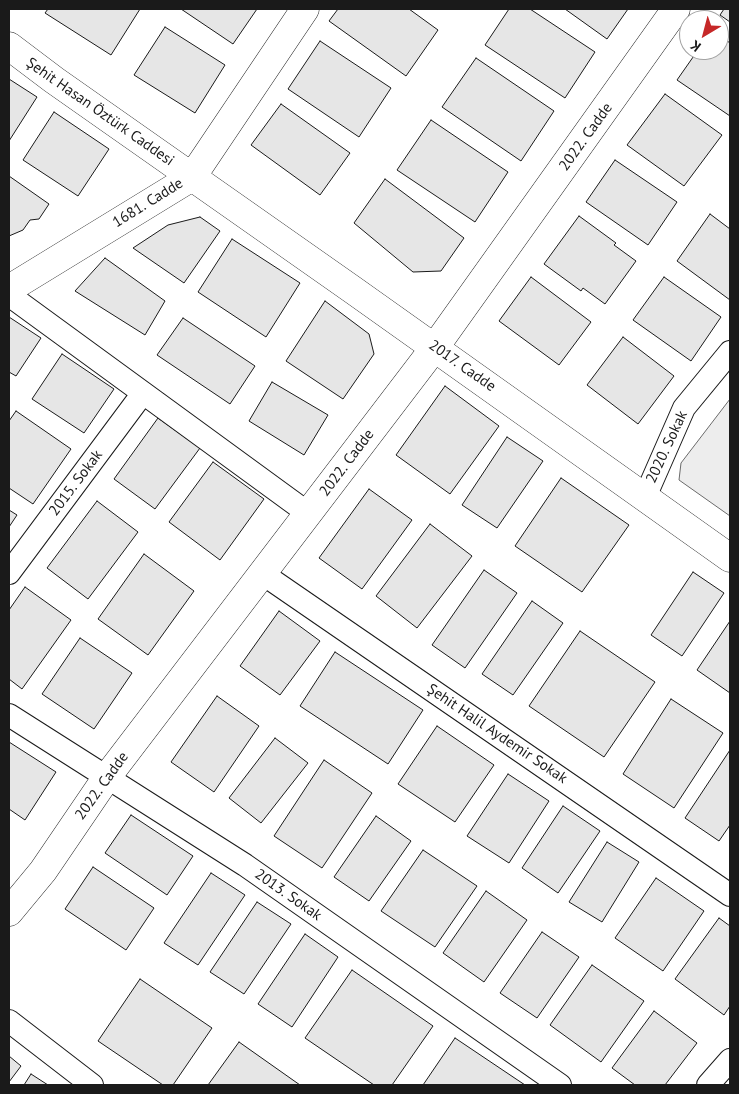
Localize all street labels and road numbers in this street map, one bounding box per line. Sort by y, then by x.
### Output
street label: Şehit Hasan Öztürk Caddesi [23,54,177,170]
street label: 2022. Cadde [555,100,617,174]
street label: 1681. Cadde [110,174,186,232]
street label: 2017. Cadde [425,336,499,396]
street label: 2020. Sokak [642,408,692,486]
street label: 2022. Cadde [316,426,378,500]
street label: 2015. Sokak [45,447,107,519]
street label: Şehit Halil Aydemir Sokak [423,680,571,788]
street label: 2022. Cadde [71,749,133,823]
street label: 2013. Sokak [251,865,325,925]

